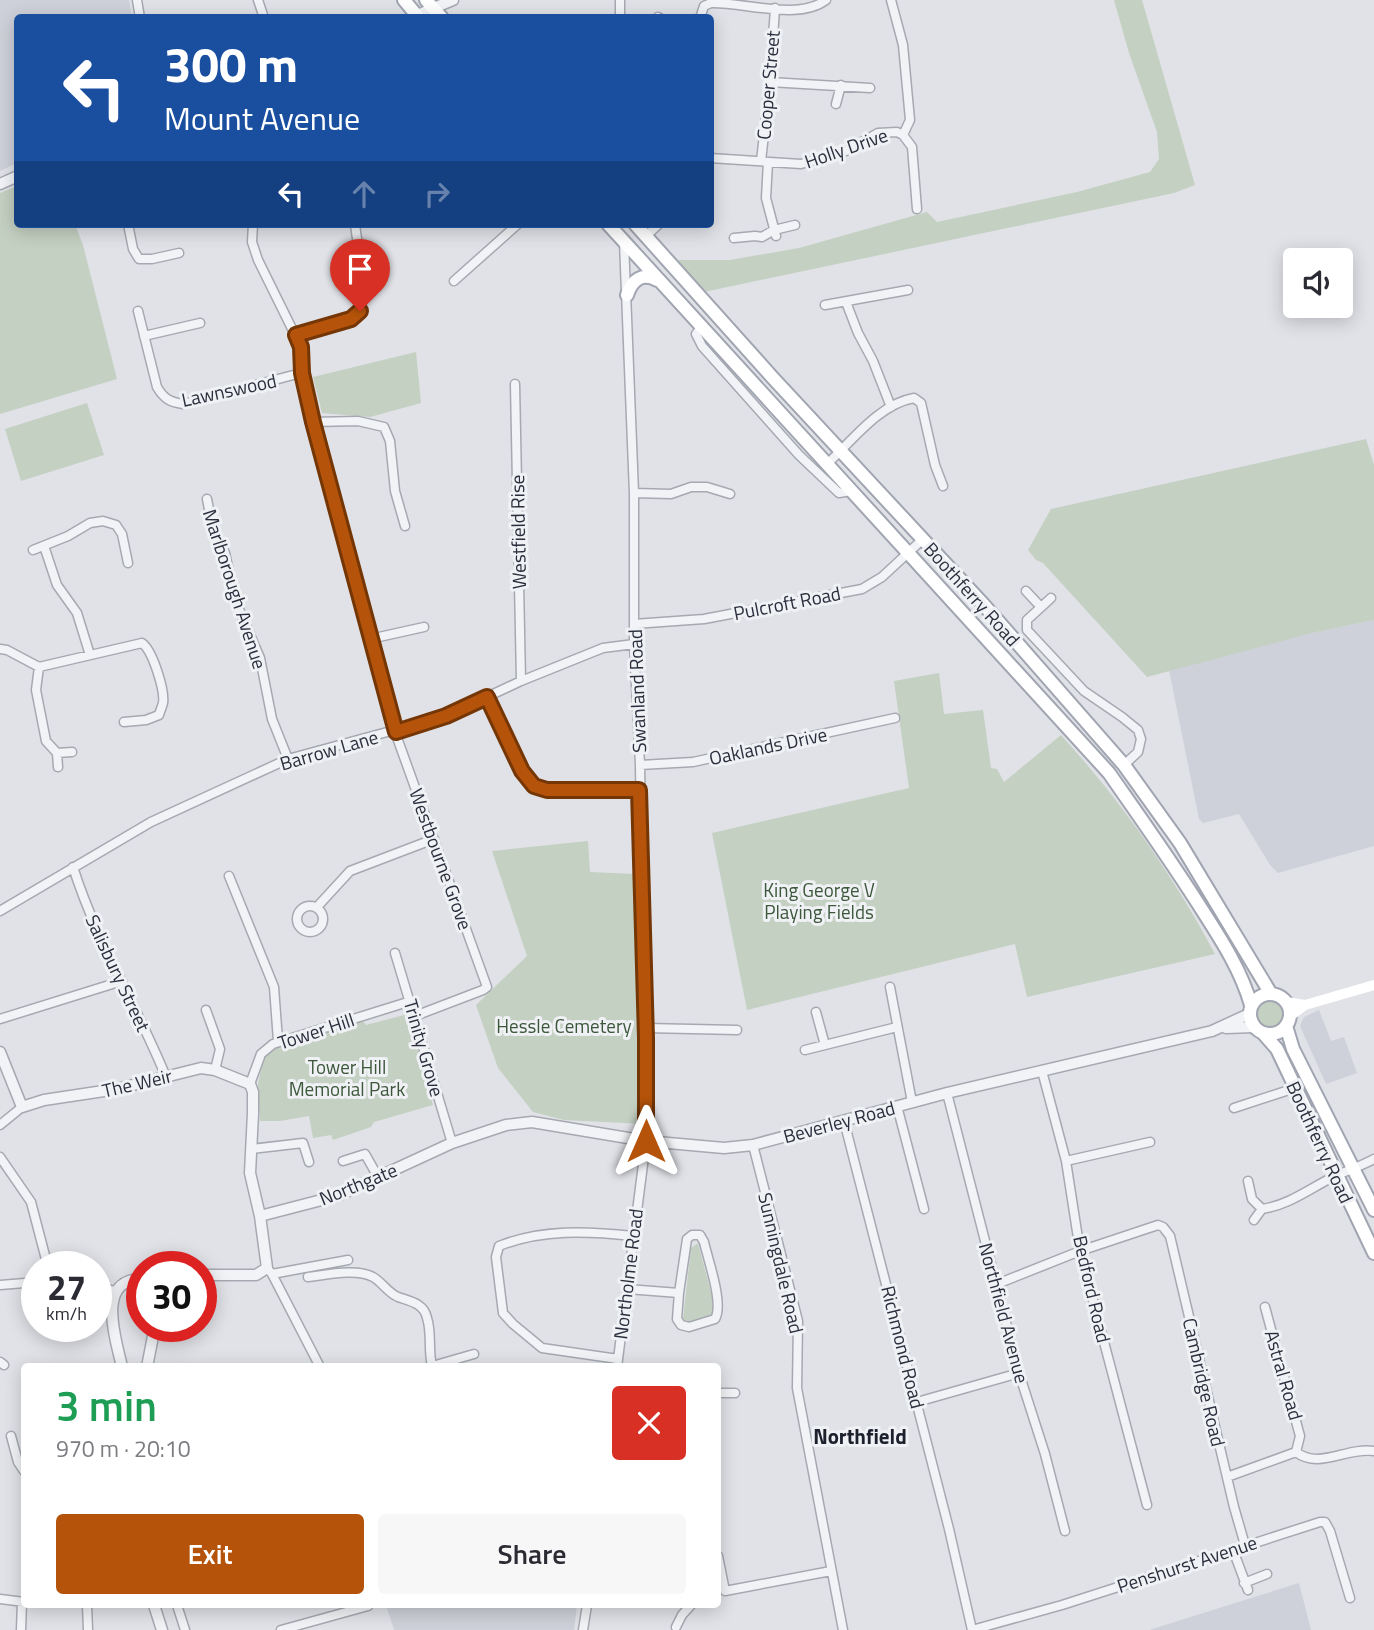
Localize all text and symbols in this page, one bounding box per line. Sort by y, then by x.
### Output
text: 300 m [164,26,298,101]
street label: Cooper Street [748,29,787,141]
icon: left [49,42,140,133]
text: Mount Avenue [164,94,360,142]
street label: Holly Drive [800,120,891,175]
icon: left [272,175,310,213]
icon: ahead [345,175,383,213]
icon: right [418,175,456,213]
pin [330,239,390,311]
map controls [1283,248,1353,318]
button: sound [1283,248,1353,318]
icon: arrive [341,250,379,288]
street label: Lawnswood [179,365,279,414]
street label: Westfield Rise [502,475,533,590]
street label: Marlborough Avenue [196,505,275,673]
street label: Boothferry Road [917,535,1027,652]
street label: Pulcroft Road [731,578,843,627]
street label: Swanland Road [620,629,653,753]
street label: Oaklands Drive [706,719,830,772]
street label: Barrow Lane [276,722,382,777]
street label: Westbourne Grove [402,784,481,934]
park label: King George V Playing Fields [763,875,875,926]
street label: Salisbury Street [79,909,158,1036]
street label: Trinity Grove [397,996,452,1100]
street label: Tower Hill [274,1005,358,1056]
park label: Hessle Cemetery [496,1011,632,1040]
park label: Tower Hill Memorial Park [289,1052,405,1103]
street label: The Weir [99,1060,175,1105]
street label: Boothferry Road [1279,1076,1361,1208]
street label: Beverley Road [780,1093,898,1150]
position arrow [609,1104,683,1178]
street label: Northgate [314,1155,401,1212]
street label: Sunningdale Road [751,1190,812,1336]
street label: Northolme Road [605,1207,650,1341]
street label: Bedford Road [1066,1232,1119,1345]
street label: Northfield Avenue [972,1239,1037,1386]
speed limit sign: 30 [126,1251,217,1342]
text: 27 [47,1260,86,1314]
street label: Richmond Road [874,1282,933,1411]
text: km/h [46,1300,87,1327]
street label: Cambridge Road [1176,1315,1233,1449]
street label: Astral Road [1258,1326,1311,1423]
text: 3 min [56,1373,157,1437]
button: close [612,1386,686,1460]
district label: Northfield [813,1420,907,1452]
text: 970 m · 20:10 [56,1431,191,1466]
button: Exit [56,1514,364,1594]
button: Share [378,1514,686,1594]
street label: Penshurst Avenue [1113,1527,1261,1600]

